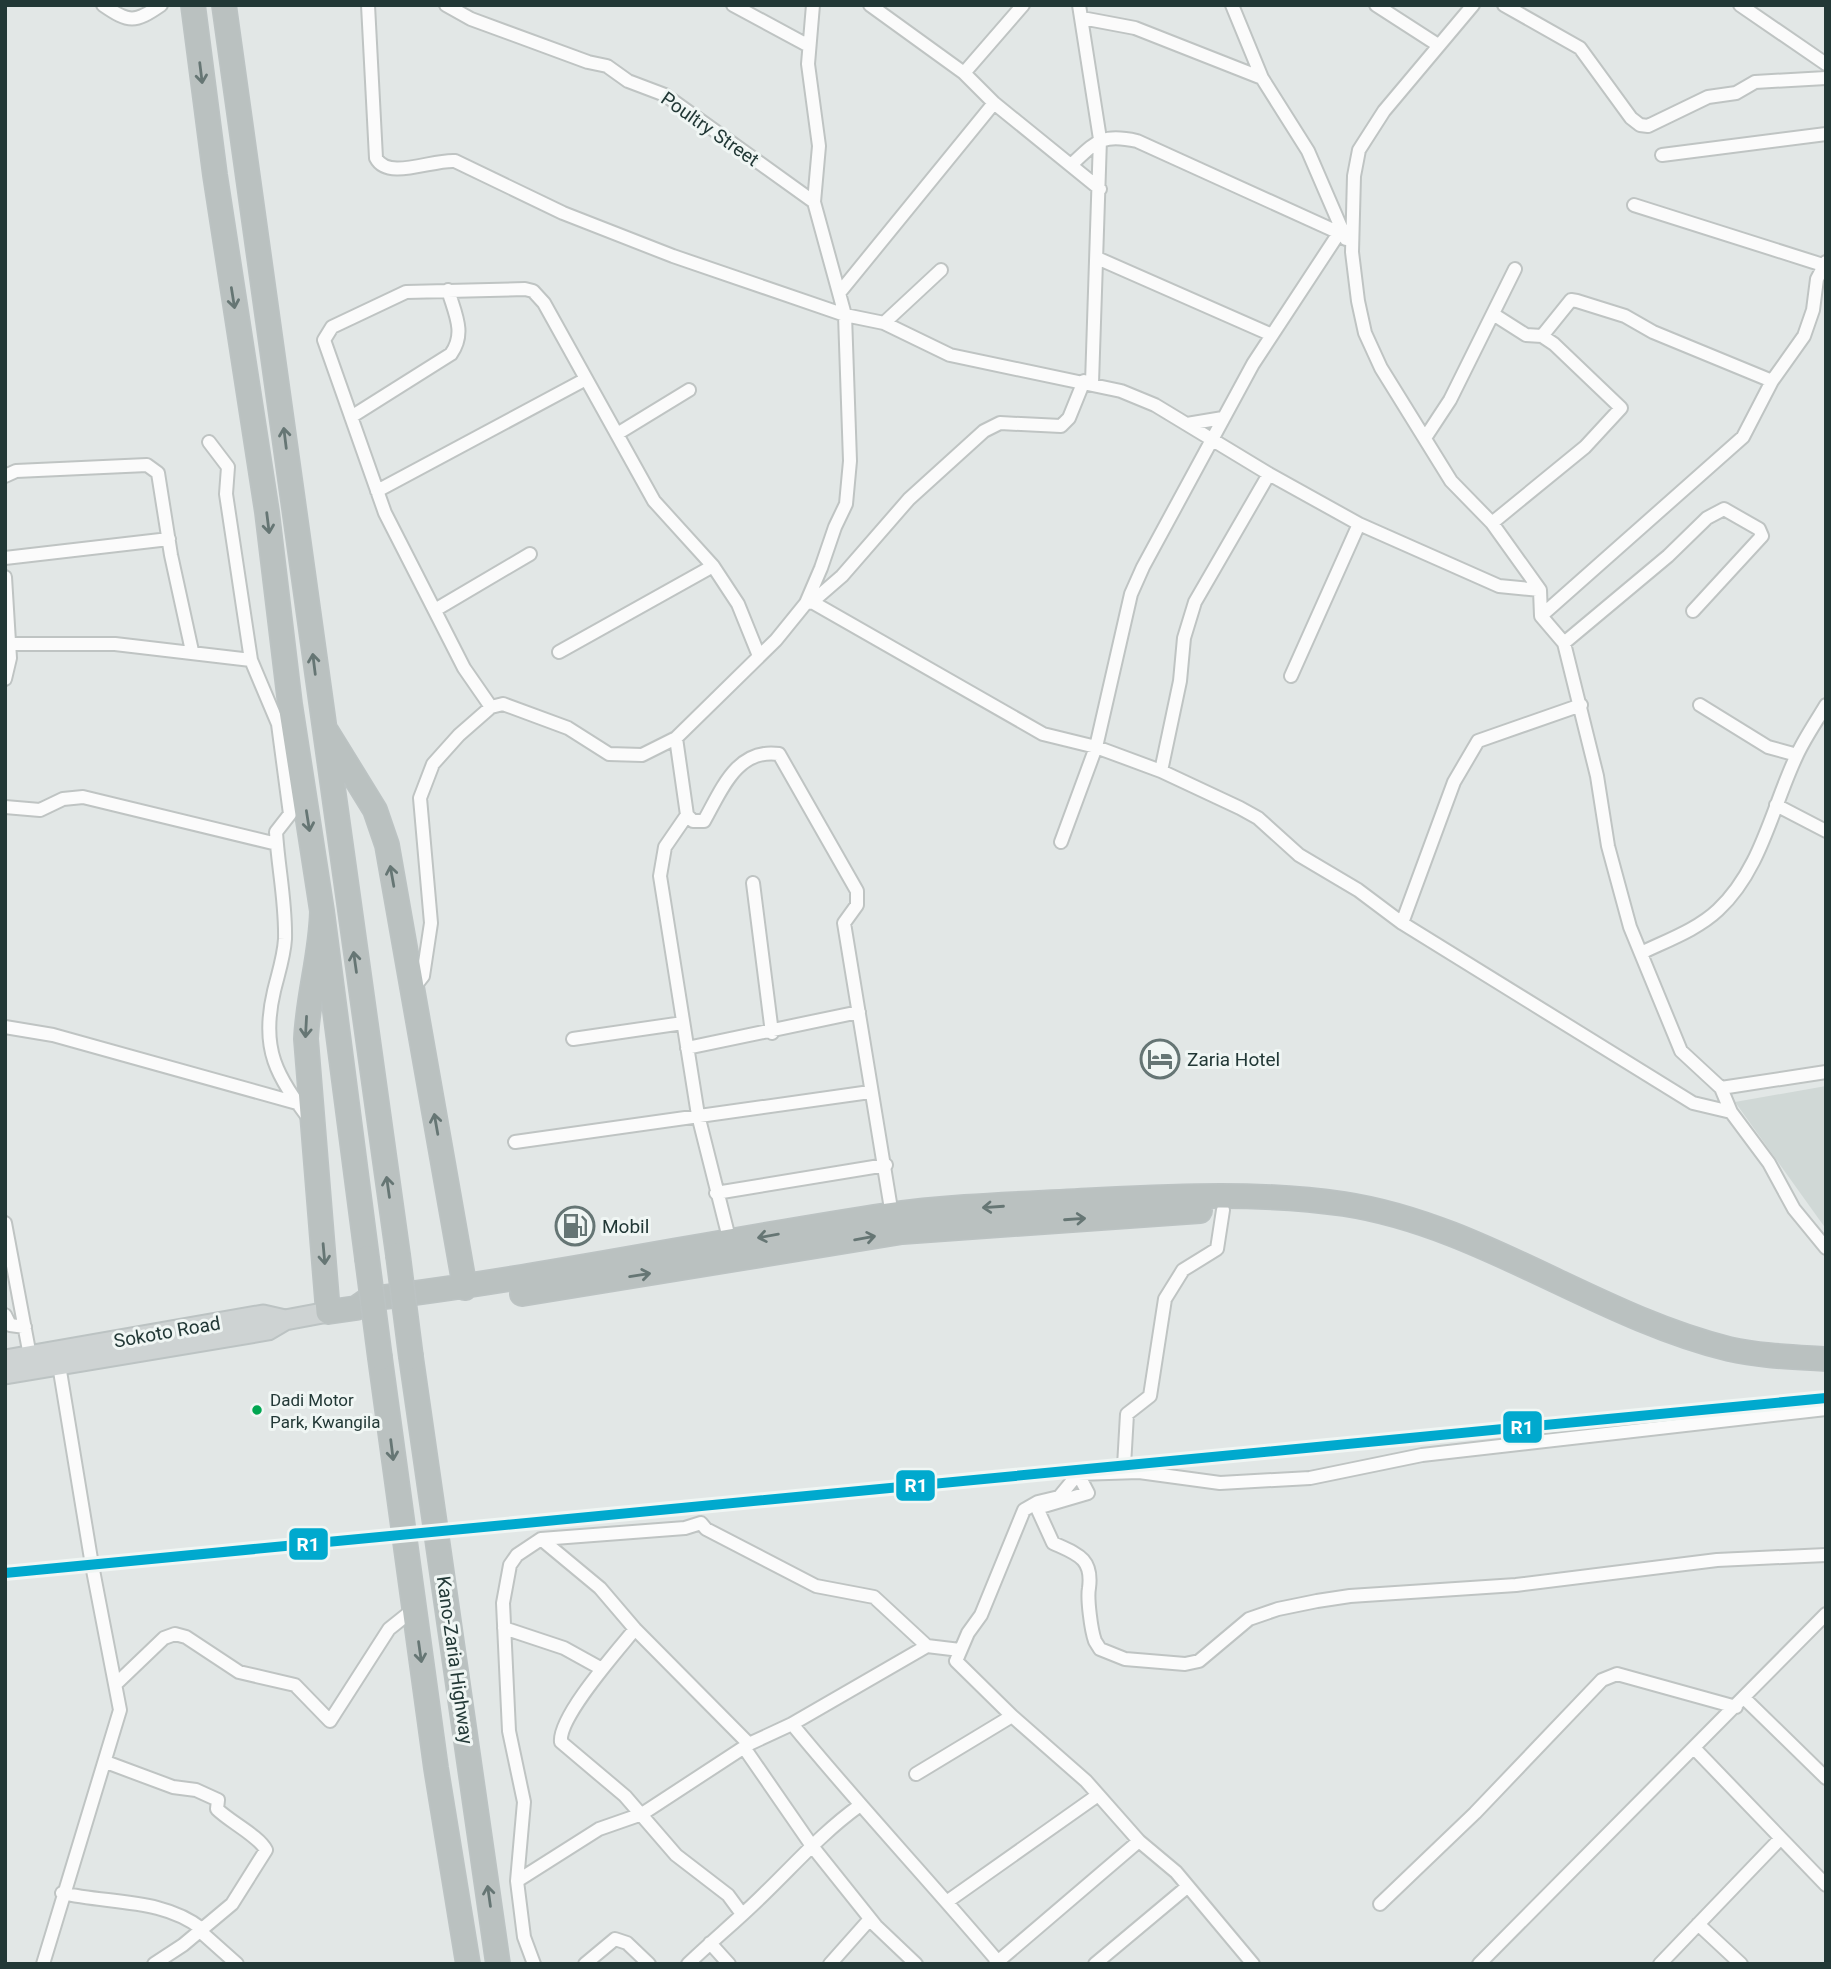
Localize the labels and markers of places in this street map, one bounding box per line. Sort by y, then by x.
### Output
hotel icon: Zaria Hotel [1139,1038,1181,1080]
place label: Zaria Hotel [1187,1048,1280,1071]
fuel station icon: Mobil [554,1205,596,1247]
place label: Mobil [602,1215,649,1238]
place label: Dadi Motor Park, Kwangila [270,1390,380,1432]
marker: Dadi Motor Park, Kwangila [250,1403,264,1417]

